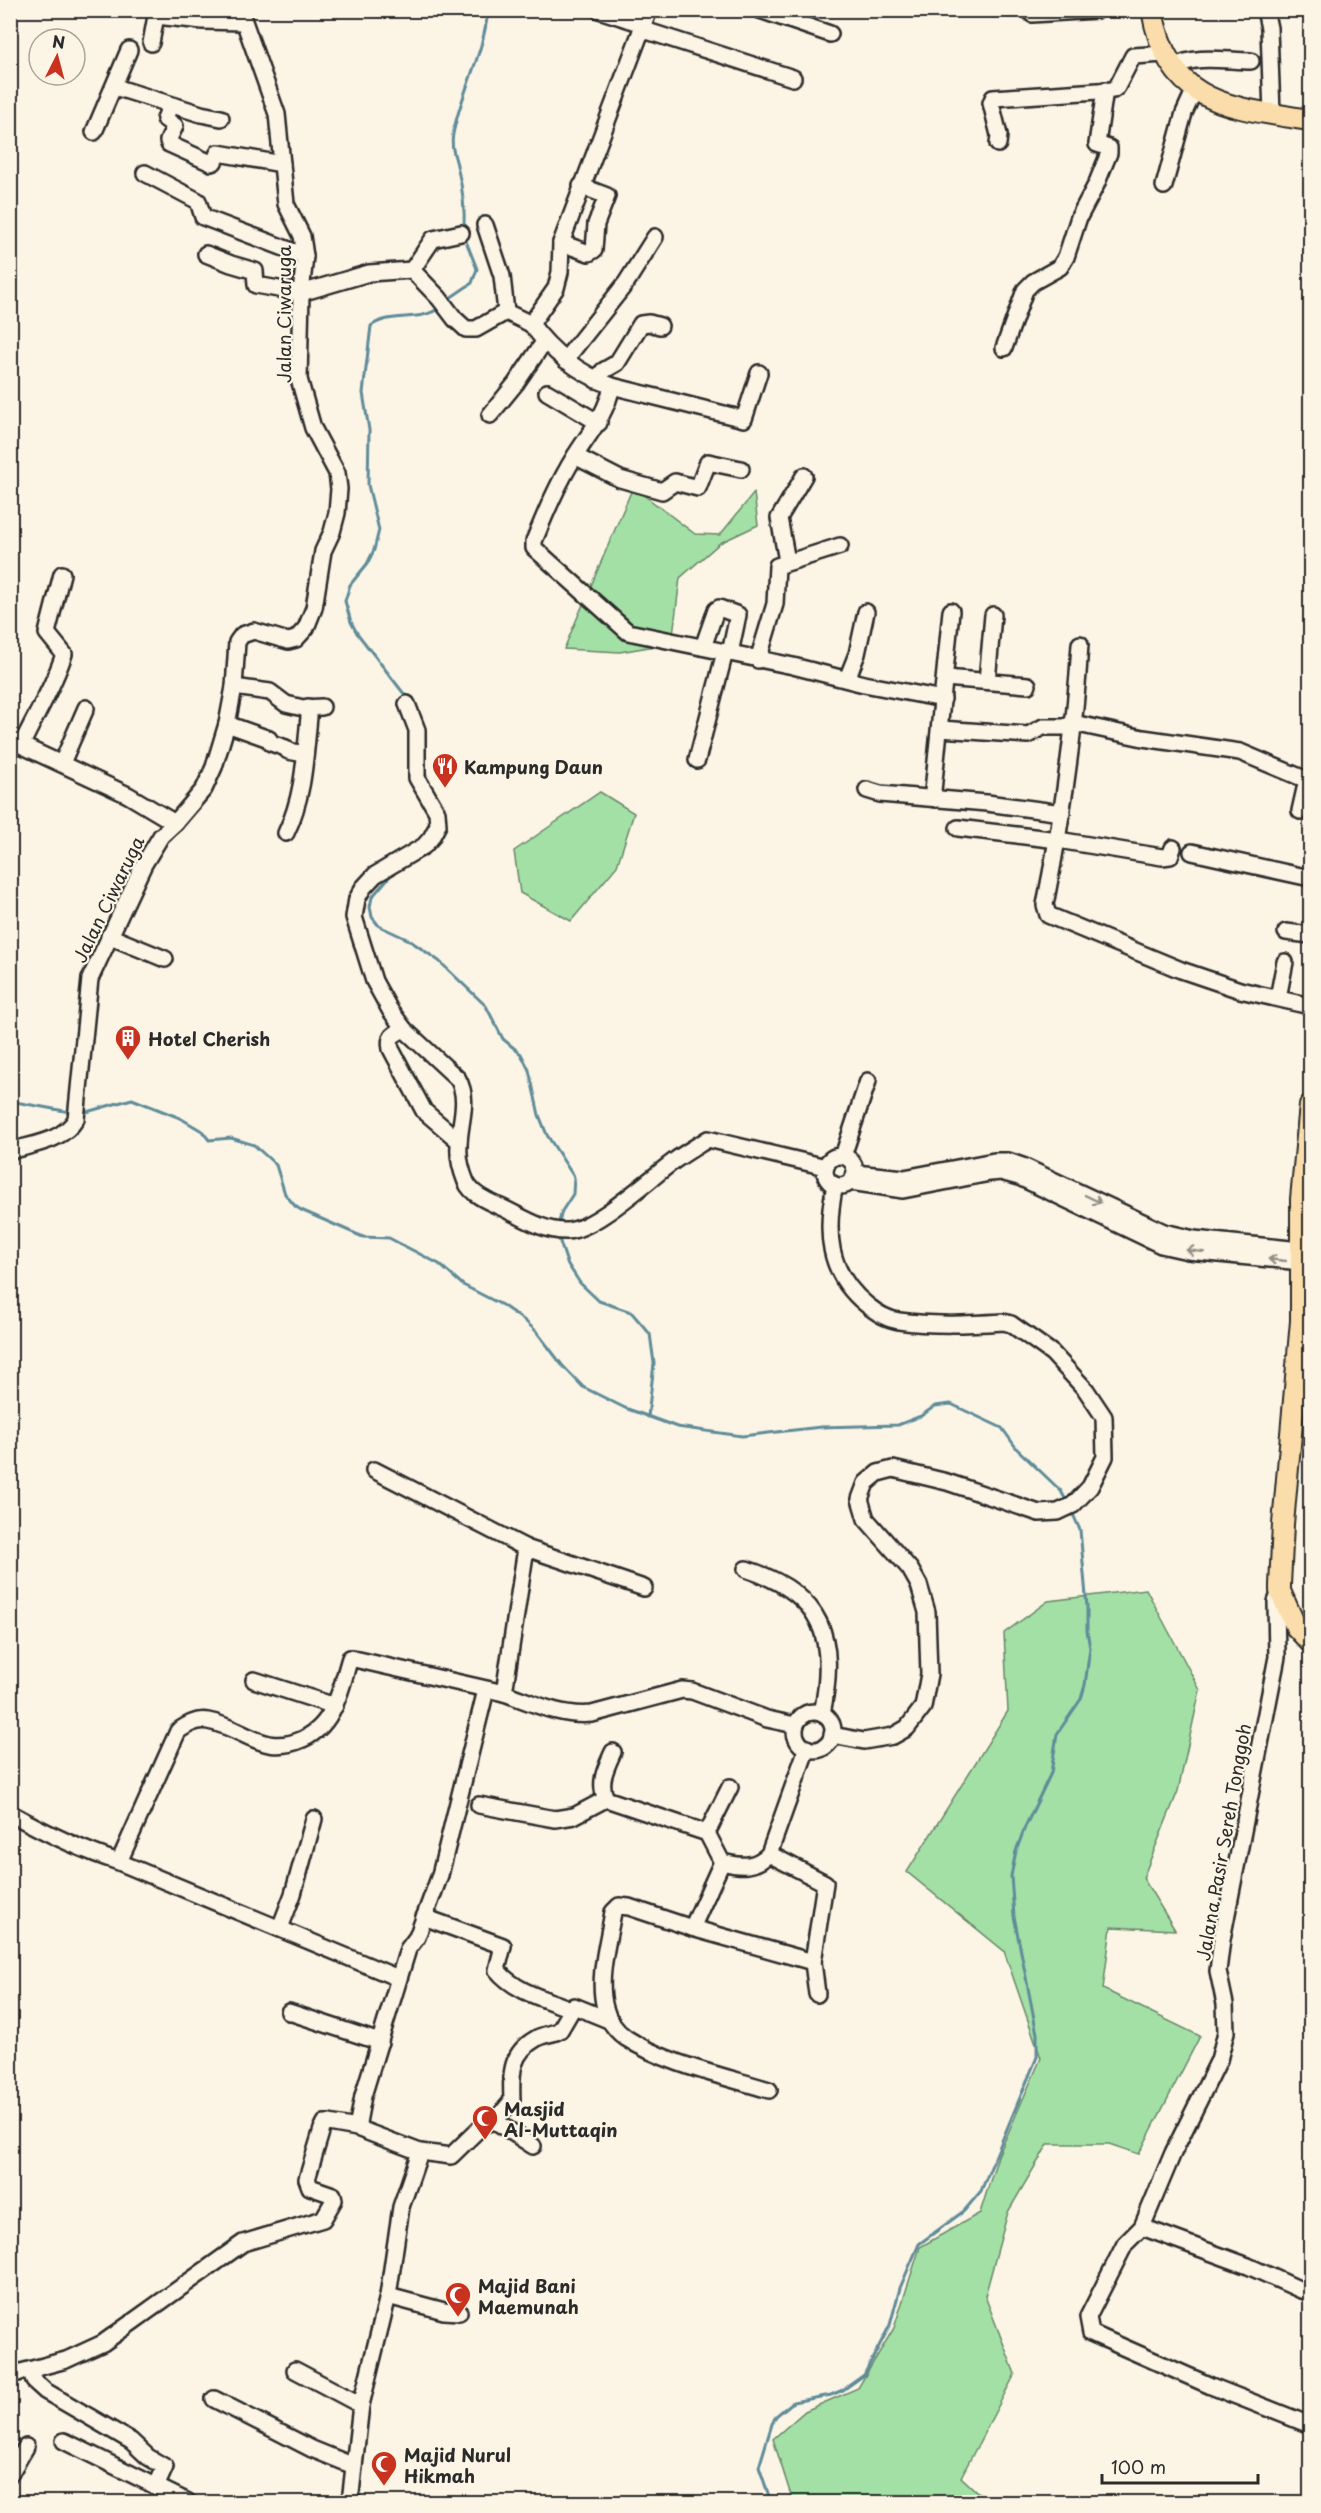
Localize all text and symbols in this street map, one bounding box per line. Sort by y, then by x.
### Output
north arrow [27,27,87,87]
text: N [51,28,66,54]
street label: Jalan Ciwaruga [270,245,297,383]
restaurant icon: Kampung Daun [430,751,460,789]
place label: Kampung Daun [464,753,603,780]
street label: Jalan Ciwaruga [66,831,151,967]
building icon: Hotel Cherish [113,1023,143,1061]
place label: Hotel Cherish [148,1025,270,1052]
one-way arrow [1083,1193,1101,1205]
one-way arrow [1186,1246,1206,1257]
one-way arrow [1268,1254,1288,1265]
street label: Jalana Pasir Sereh Tonggoh [1189,1721,1257,1963]
place label: Masjid Al-Muttaqin [504,2095,618,2143]
mosque icon: Masjid Al-Muttaqin [470,2103,500,2141]
place label: Majid Bani Maemunah [478,2272,579,2320]
mosque icon: Majid Bani Maemunah [443,2280,473,2318]
place label: Majid Nurul Hikmah [404,2441,511,2489]
scale bar [1102,2447,1258,2485]
mosque icon: Majid Nurul Hikmah [369,2449,399,2487]
text: 100 m [1111,2453,1166,2480]

